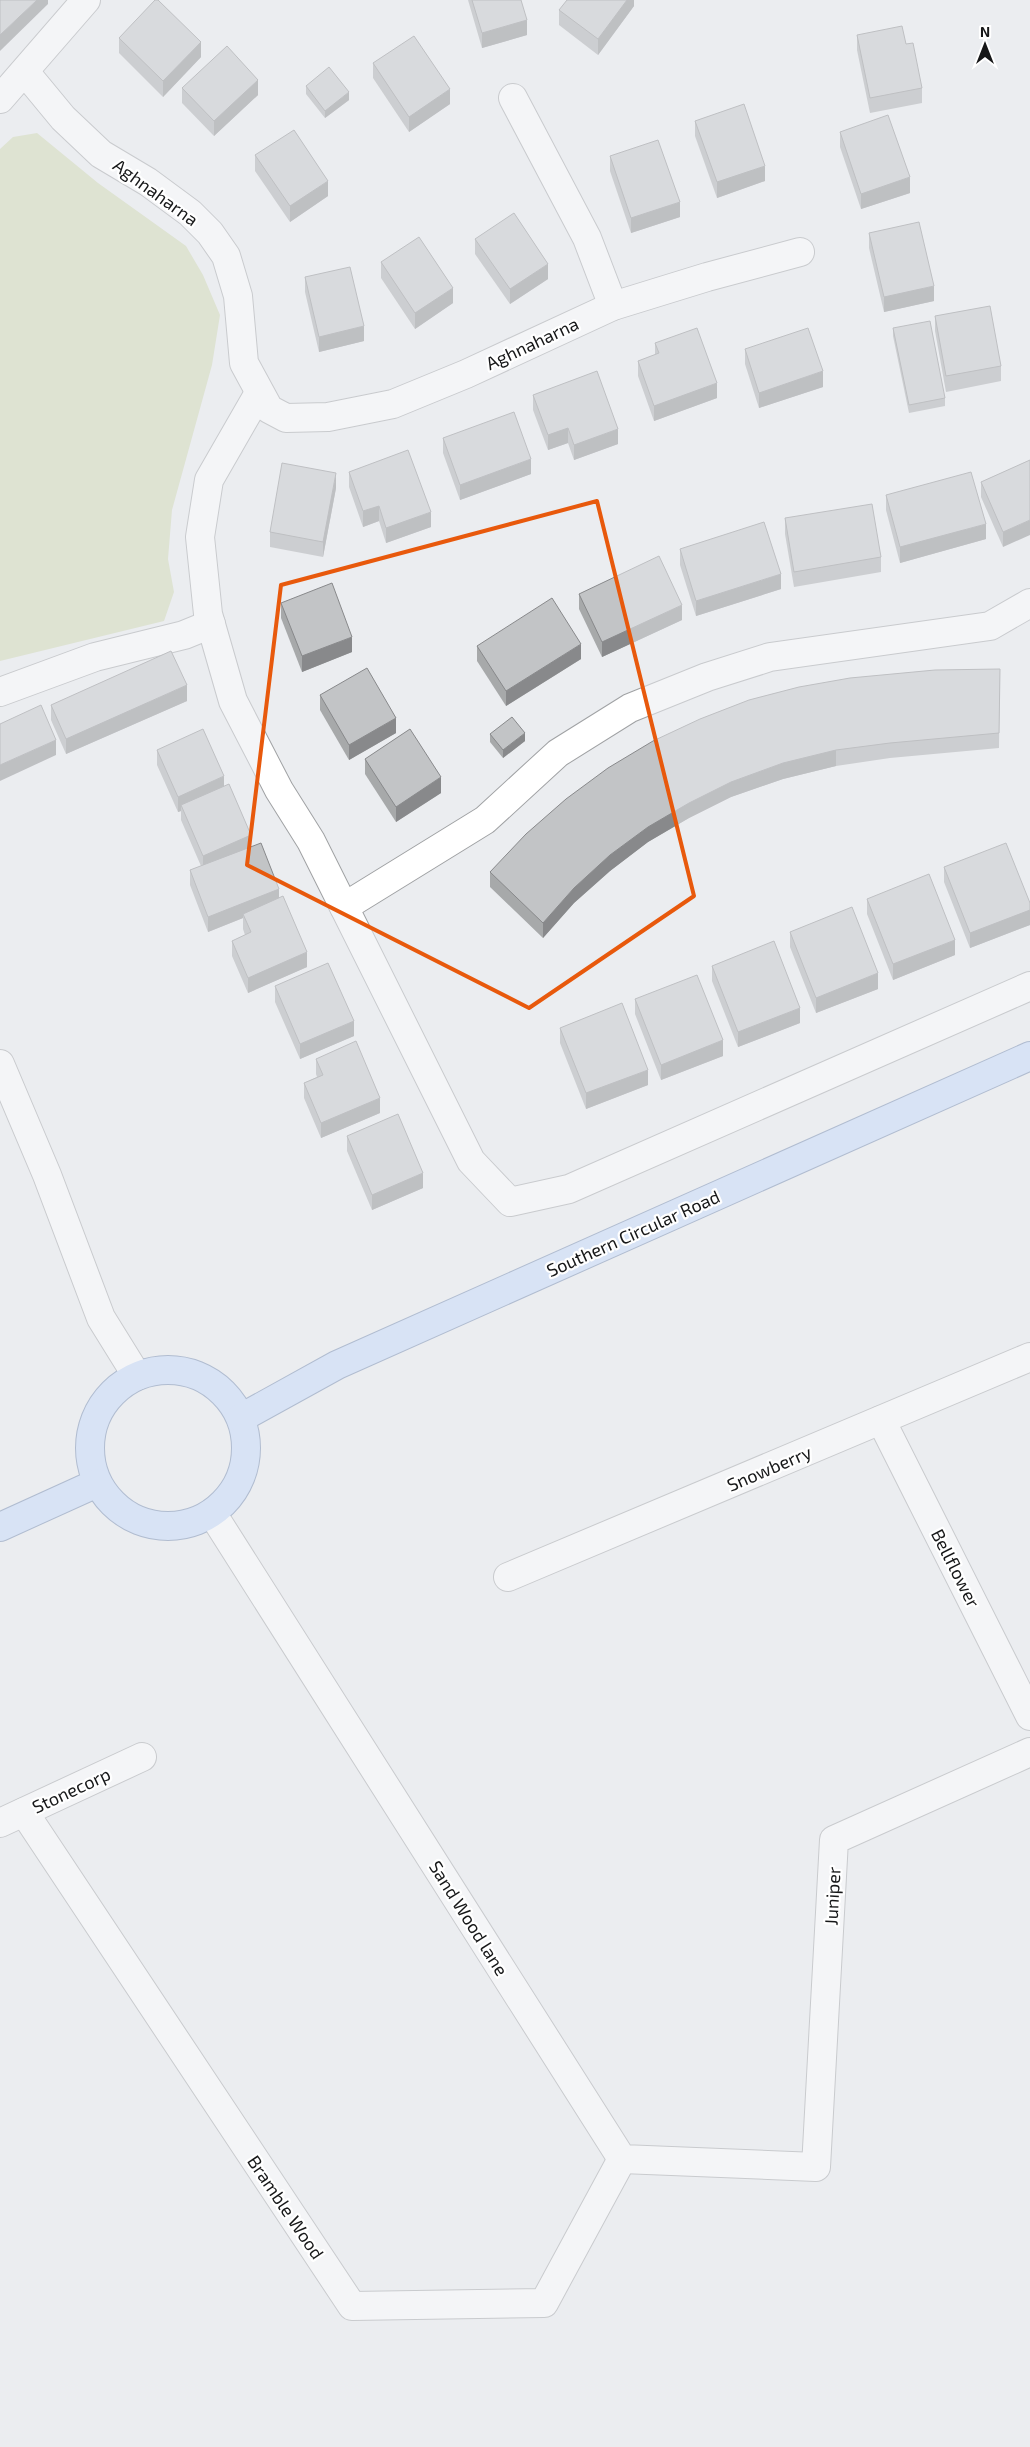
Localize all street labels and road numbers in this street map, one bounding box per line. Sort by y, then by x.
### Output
street label: Aghnaharna [109,154,203,230]
street label: Aghnaharna [482,312,582,374]
street label: Southern Circular Road [543,1185,723,1281]
street label: Snowberry [724,1440,815,1496]
street label: Bellflower [927,1525,985,1611]
street label: Stonecorp [28,1762,114,1818]
street label: Sand Wood lane [425,1856,513,1980]
street label: Juniper [819,1866,845,1926]
street label: Bramble Wood [243,2151,329,2263]

